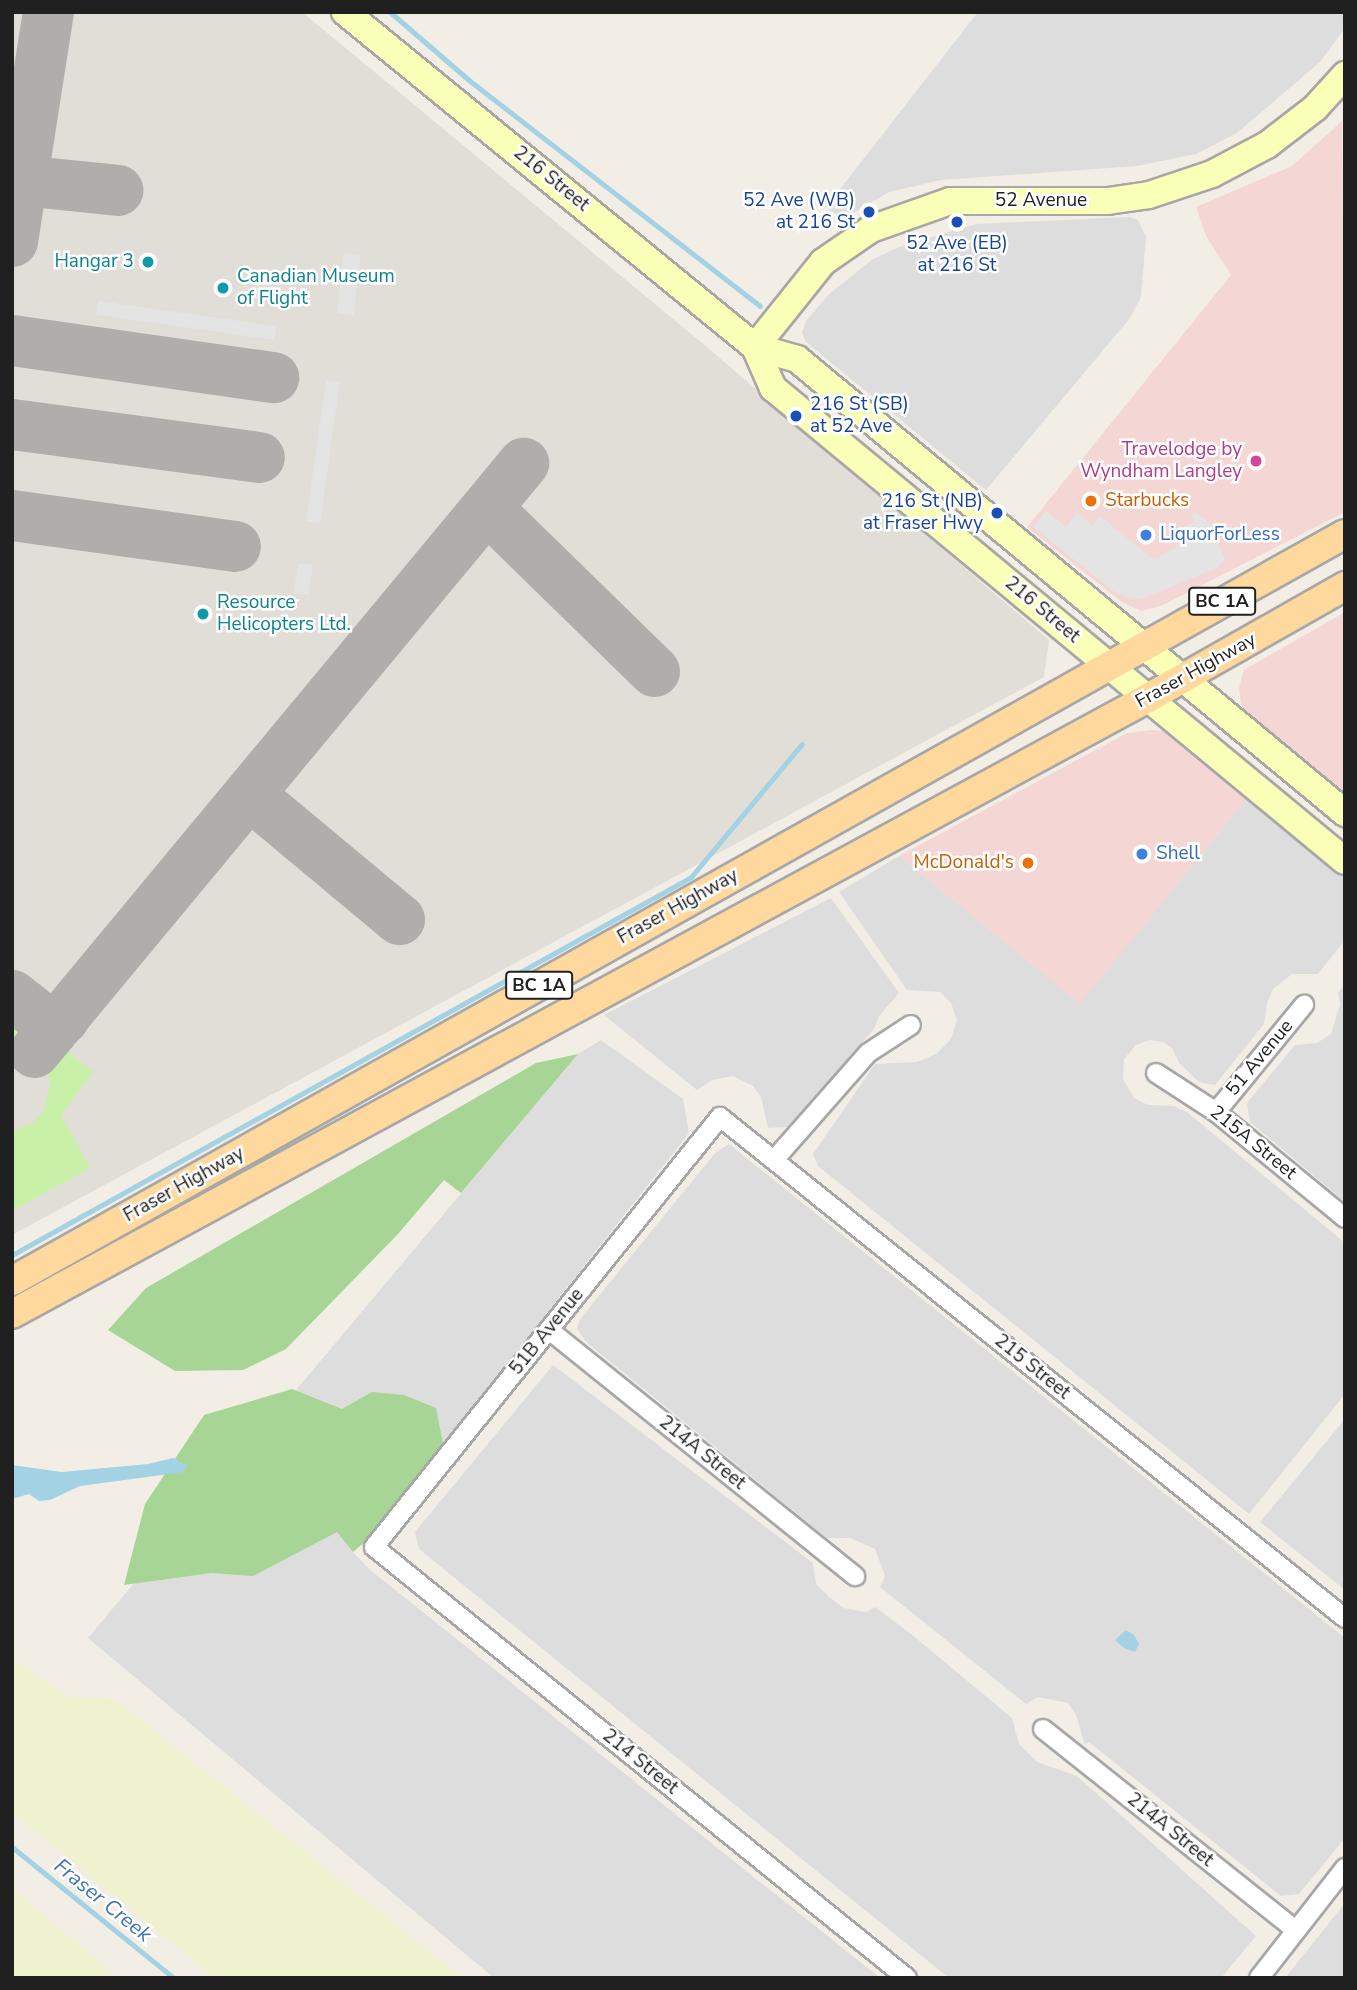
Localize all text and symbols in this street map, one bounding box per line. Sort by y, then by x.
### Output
street label: 216 Street [508,142,594,216]
place label: 52 Ave (WB) at 216 St [743,190,855,234]
street label: 52 Avenue [995,190,1087,212]
marker: 52 Ave (WB) at 216 St [861,204,877,220]
marker: 52 Ave (EB) at 216 St [949,214,965,230]
place label: 52 Ave (EB) at 216 St [906,233,1008,277]
place label: Hangar 3 [54,251,134,273]
marker: Hangar 3 [140,254,156,270]
place label: Canadian Museum of Flight [237,266,395,310]
marker: Canadian Museum of Flight [215,280,231,296]
place label: 216 St (SB) at 52 Ave [810,394,909,438]
marker: 216 St (SB) at 52 Ave [788,408,804,424]
place label: Travelodge by Wyndham Langley [1080,439,1242,483]
marker: Travelodge by Wyndham Langley [1248,453,1264,469]
place label: Starbucks [1105,490,1189,512]
place label: 216 St (NB) at Fraser Hwy [863,491,983,535]
marker: Starbucks [1083,493,1099,509]
marker: 216 St (NB) at Fraser Hwy [989,505,1005,521]
place label: LiquorForLess [1160,524,1280,546]
marker: LiquorForLess [1138,527,1154,543]
street label: 216 Street [1000,572,1084,648]
road number: BC 1A [1187,586,1257,616]
place label: Resource Helicopters Ltd. [217,592,351,636]
marker: Resource Helicopters Ltd. [195,606,211,622]
street label: Fraser Highway [1132,629,1260,713]
place label: Shell [1156,843,1200,865]
marker: Shell [1134,846,1150,862]
place label: McDonald's [913,852,1014,874]
marker: McDonald's [1020,855,1036,871]
street label: Fraser Highway [614,865,742,949]
road number: BC 1A [504,970,574,1000]
street label: 51 Avenue [1222,1015,1298,1101]
street label: 215A Street [1205,1101,1301,1185]
street label: Fraser Highway [120,1143,248,1227]
street label: 51B Avenue [505,1284,589,1380]
street label: 215 Street [989,1330,1075,1404]
street label: 214A Street [654,1411,750,1495]
street label: 214 Street [597,1725,683,1799]
street label: 214A Street [1122,1788,1218,1872]
water label: Fraser Creek [49,1853,157,1947]

